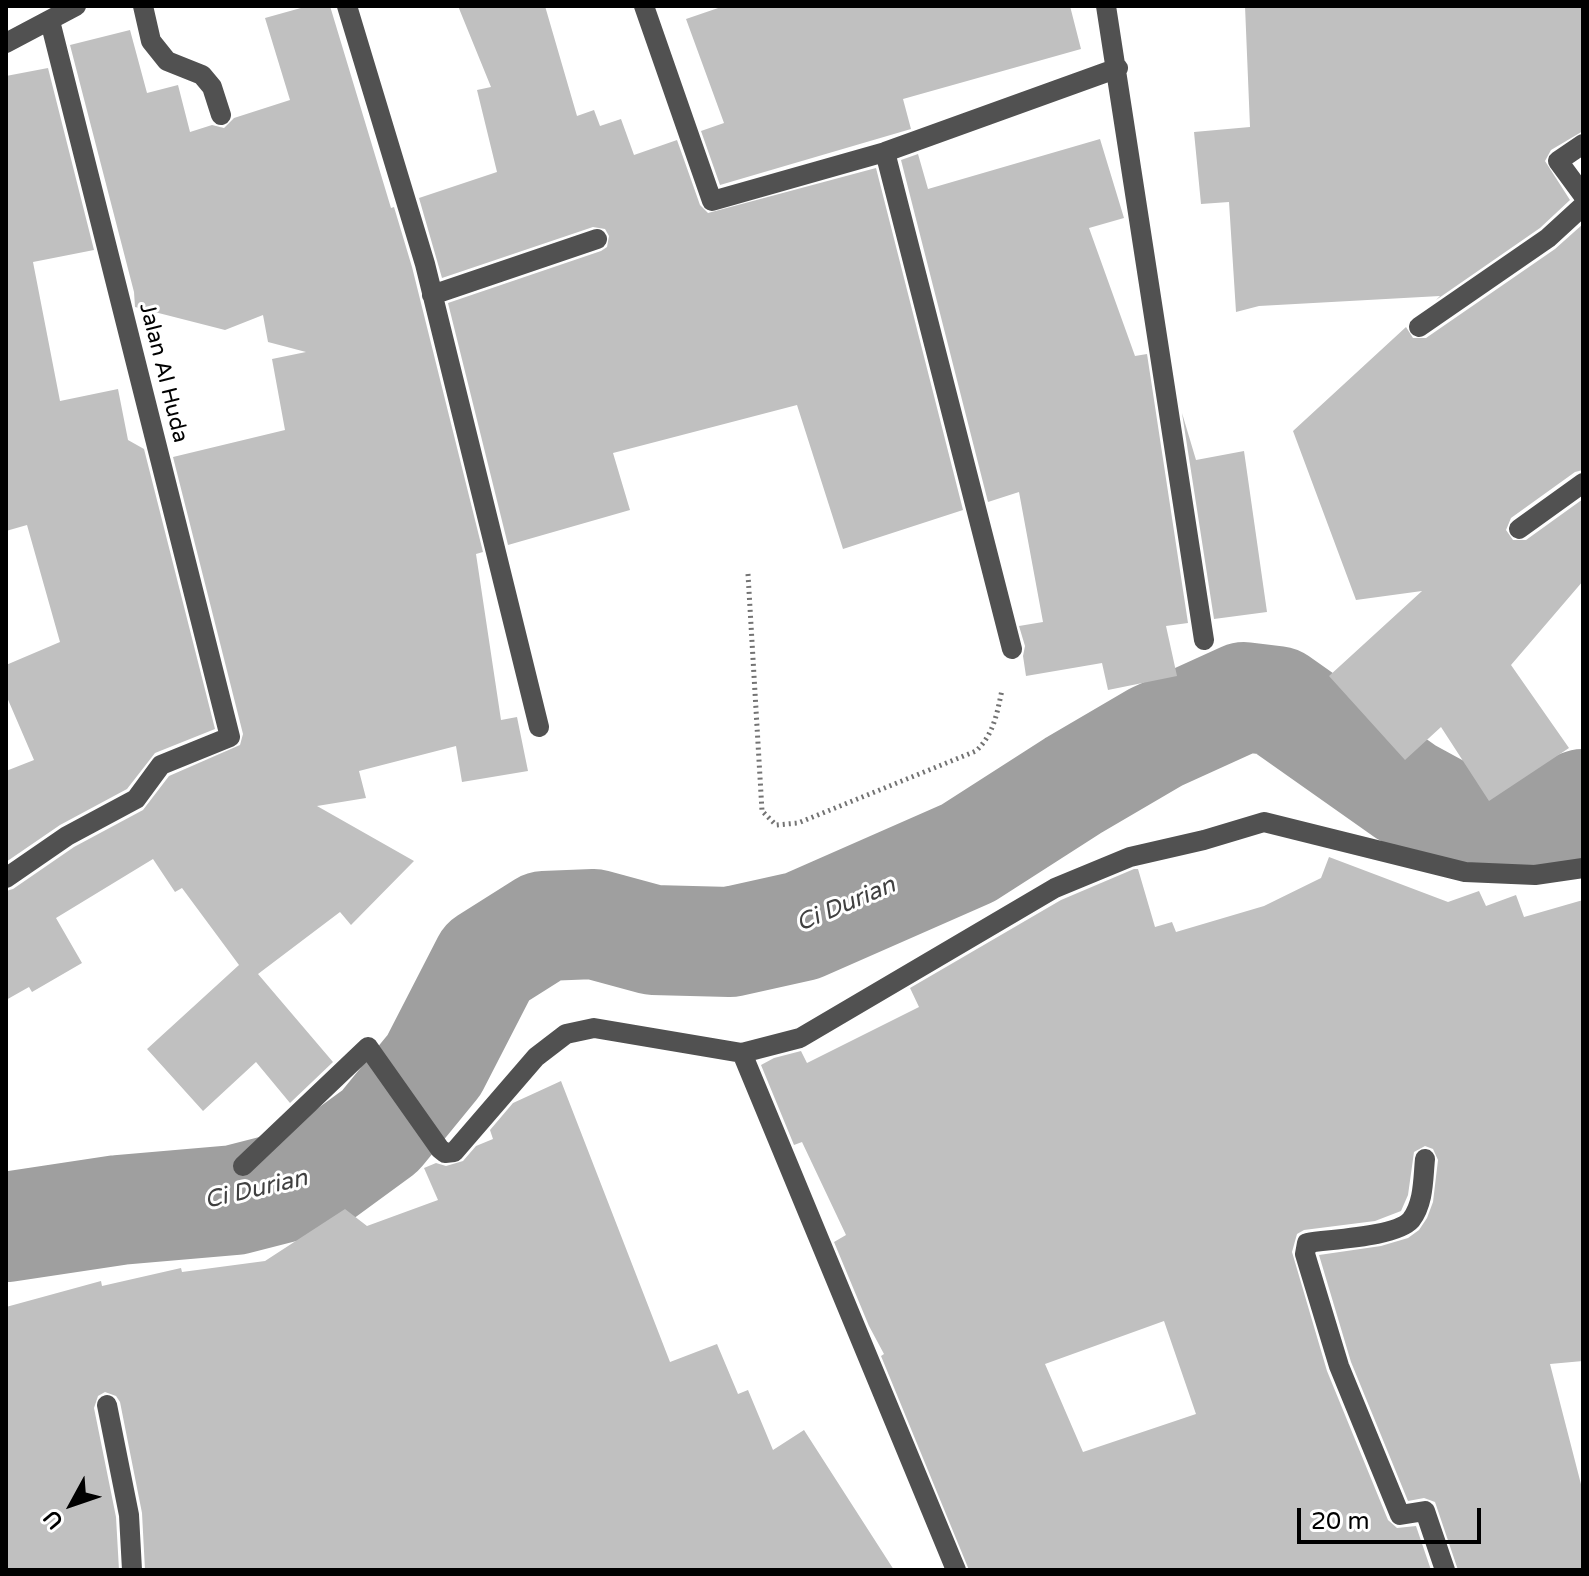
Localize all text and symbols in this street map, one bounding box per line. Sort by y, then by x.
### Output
street label: Jalan Al Huda [133,300,193,446]
water label: Ci Durian [792,871,900,939]
water label: Ci Durian [202,1164,310,1216]
north arrow [32,1464,112,1544]
scale bar [1301,1492,1485,1542]
text: U [38,1505,69,1534]
text: 20 m [1311,1507,1369,1536]

